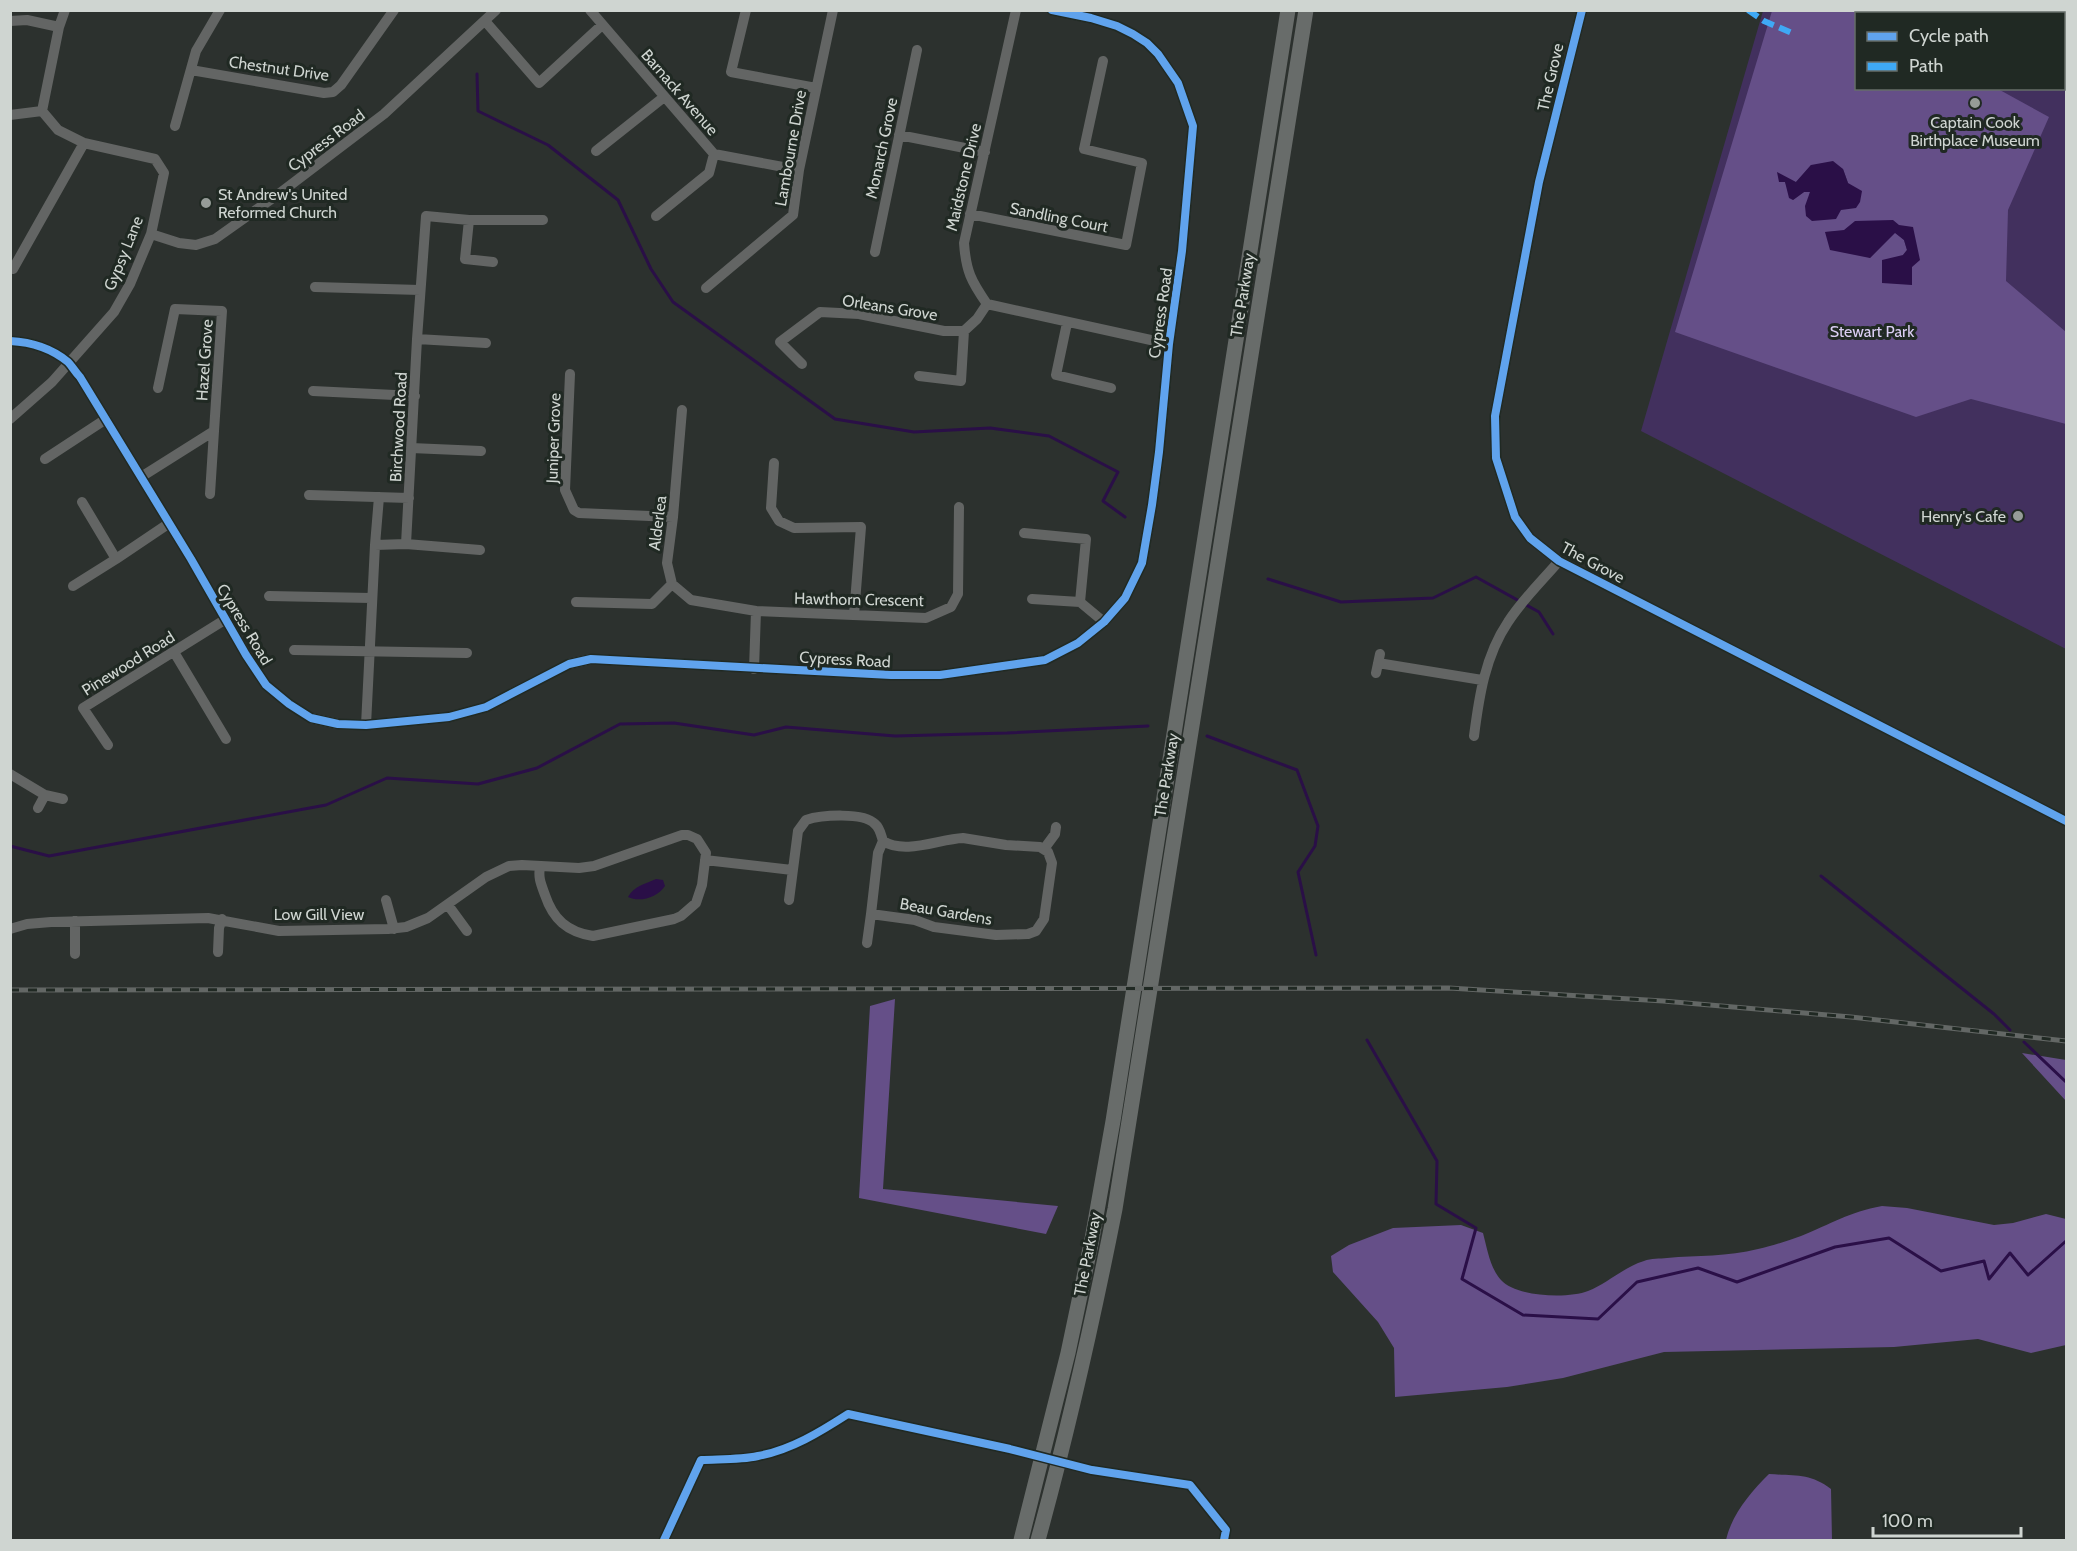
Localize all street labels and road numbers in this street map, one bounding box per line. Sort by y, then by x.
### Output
street label: The Grove [1533,41,1568,113]
street label: Barnack Avenue [637,45,722,139]
street label: Chestnut Drive [228,52,330,85]
street label: Lambourne Drive [771,89,810,208]
street label: Monarch Grove [862,96,901,200]
street label: Cypress Road [284,105,368,175]
street label: Maidstone Drive [942,121,985,233]
street label: Sandling Court [1008,199,1110,236]
street label: Gypsy Lane [100,213,147,293]
street label: The Parkway [1226,252,1259,338]
street label: Cypress Road [1145,267,1176,360]
street label: Orleans Grove [841,291,939,324]
street label: Hazel Grove [192,319,217,402]
street label: Birchwood Road [386,372,411,482]
street label: Juniper Grove [542,392,565,485]
street label: Alderlea [645,494,670,552]
street label: The Grove [1558,538,1628,587]
street label: Cypress Road [213,580,276,668]
street label: Hawthorn Crescent [794,589,925,610]
street label: Pinewood Road [78,627,178,700]
street label: Cypress Road [799,648,891,671]
street label: The Parkway [1150,732,1183,818]
street label: Beau Gardens [898,894,994,929]
street label: Low Gill View [274,905,365,924]
street label: The Parkway [1070,1211,1105,1297]

